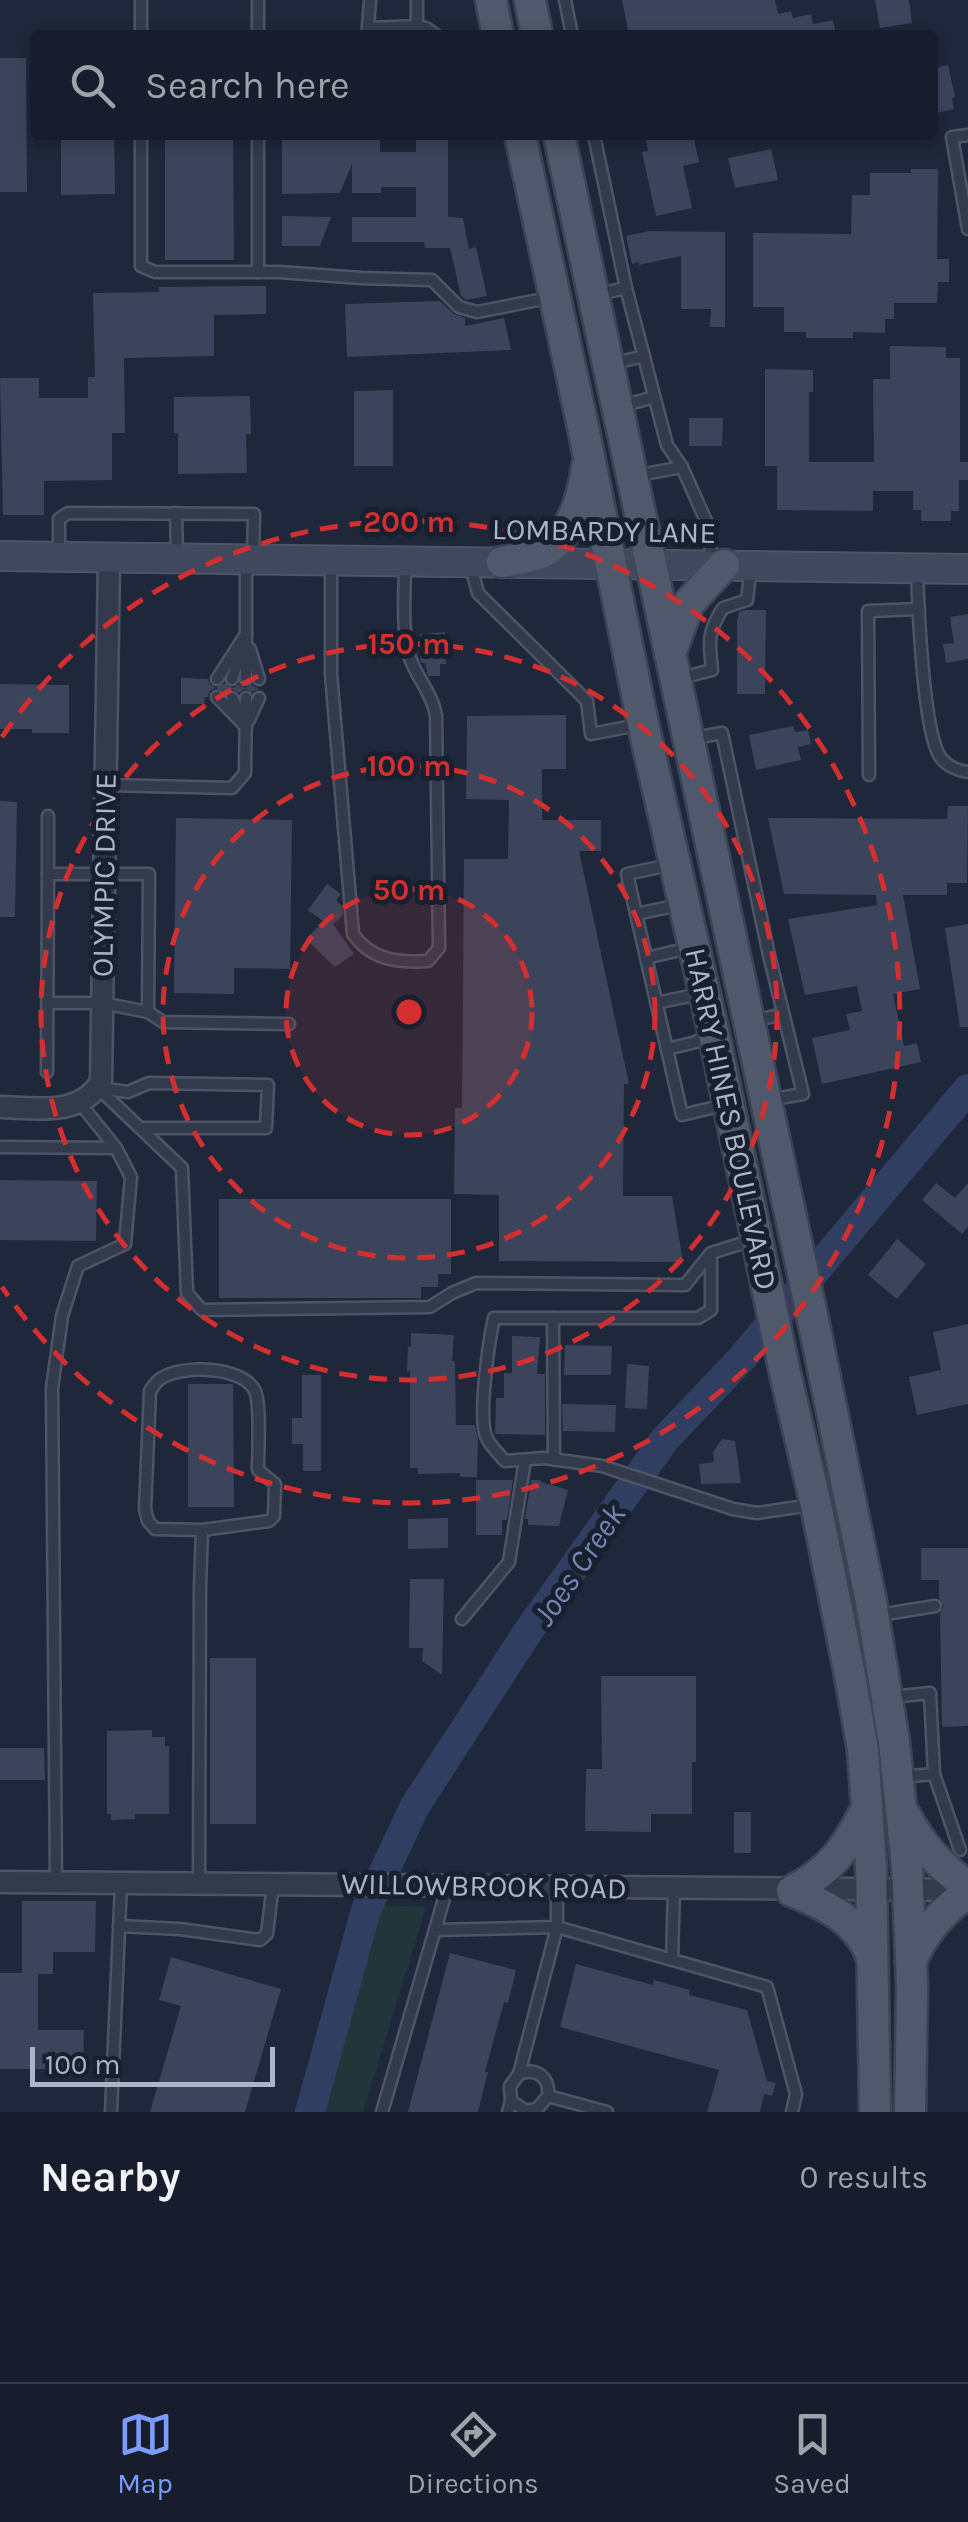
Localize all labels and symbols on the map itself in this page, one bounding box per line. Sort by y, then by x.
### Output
text: 200 m [363,504,455,540]
street label: LOMBARDY LANE [492,511,716,551]
text: 150 m [367,626,451,662]
text: 100 m [367,748,451,784]
street label: OLYMPIC DRIVE [84,773,124,977]
text: 50 m [373,872,445,908]
street label: HARRY HINES BOULEVARD [677,945,785,1293]
centre of rings [391,994,427,1030]
water label: Joes Creek [525,1497,634,1633]
street label: WILLOWBROOK ROAD [341,1866,627,1906]
scale bar [30,2042,275,2086]

